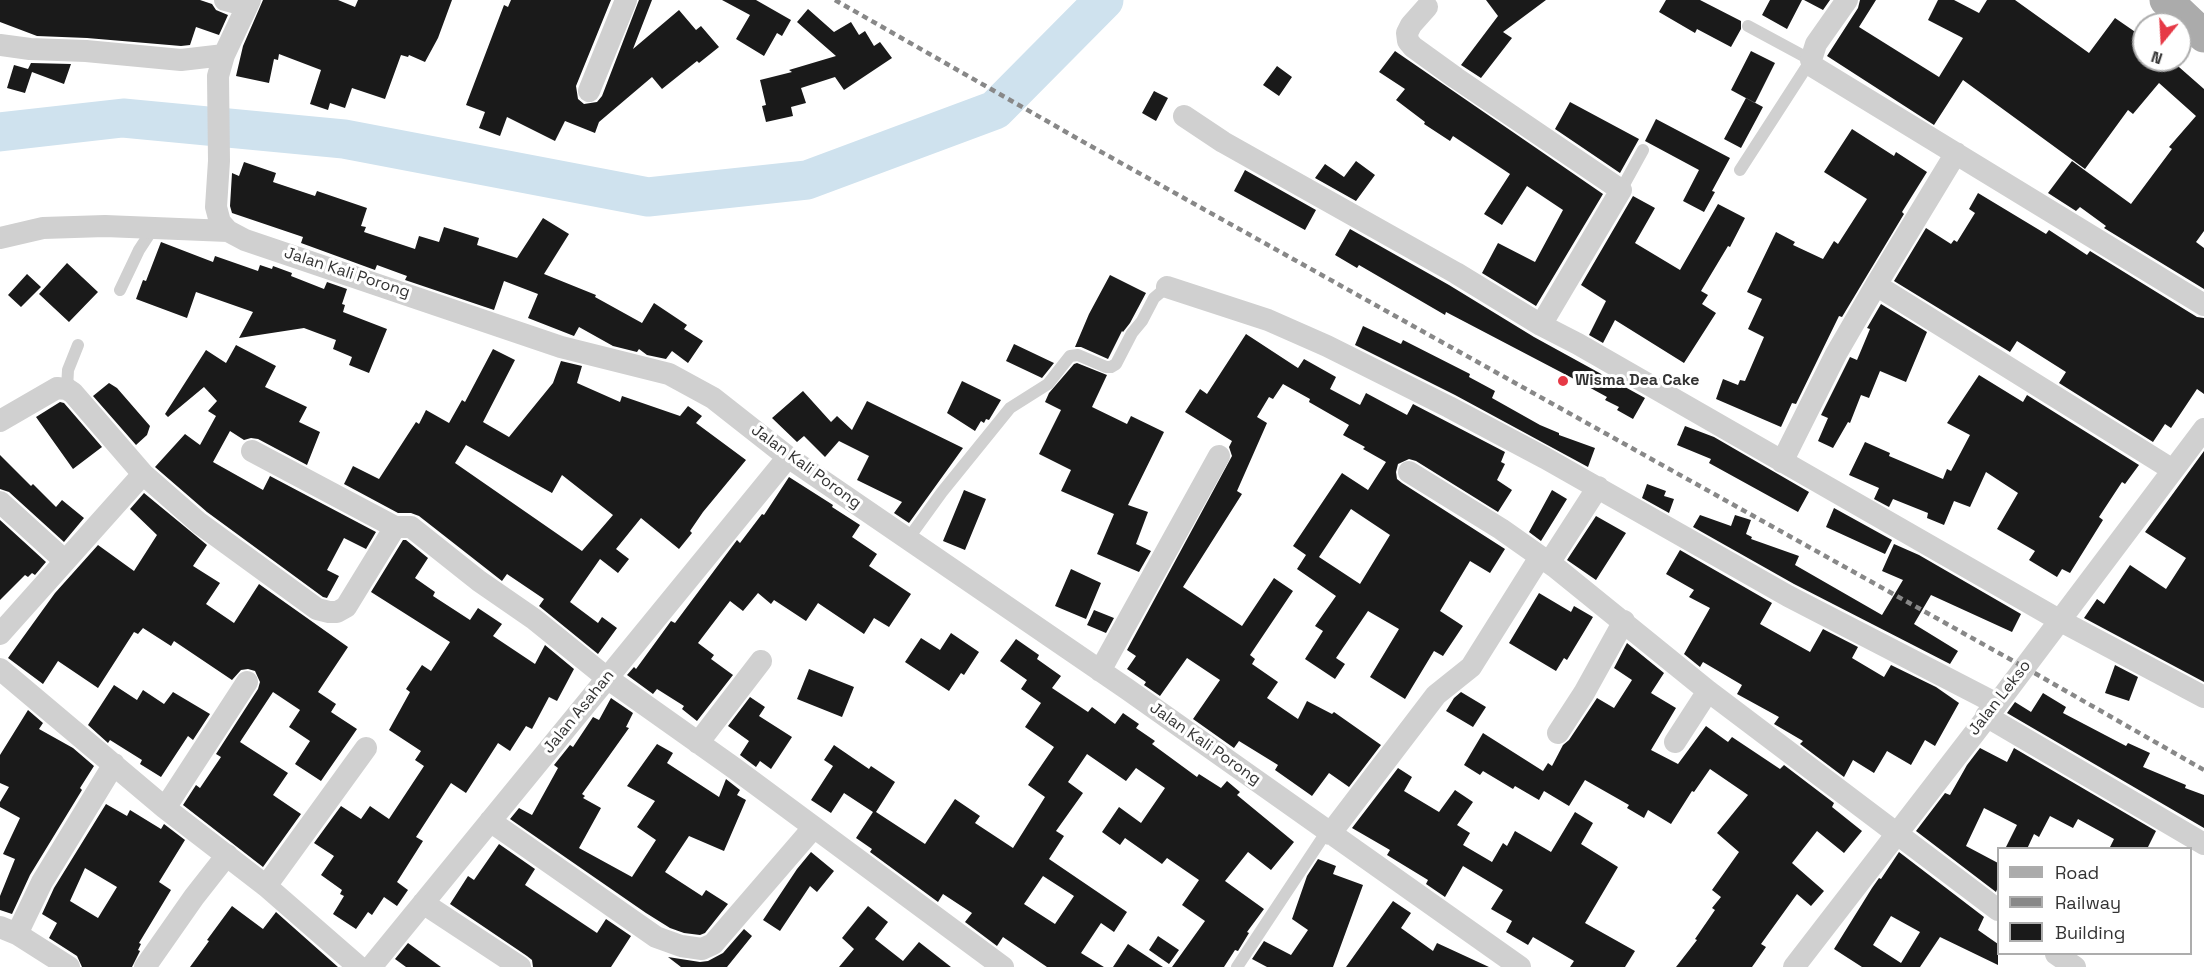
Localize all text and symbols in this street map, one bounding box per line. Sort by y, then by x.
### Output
north arrow [2132,12,2192,72]
text: N [2149,46,2165,69]
street label: Jalan Kali Porong [282,244,412,302]
place label: Wisma Dea Cake [1575,371,1700,391]
marker: Wisma Dea Cake [1556,374,1570,388]
street label: Jalan Kali Porong [747,421,865,513]
street label: Jalan Lekso [1965,657,2035,739]
street label: Jalan Asahan [540,666,618,758]
street label: Jalan Kali Porong [1146,699,1264,789]
legend [1997,847,2192,955]
text: Road [2055,861,2099,884]
text: Railway [2055,891,2121,914]
text: Building [2055,921,2125,944]

